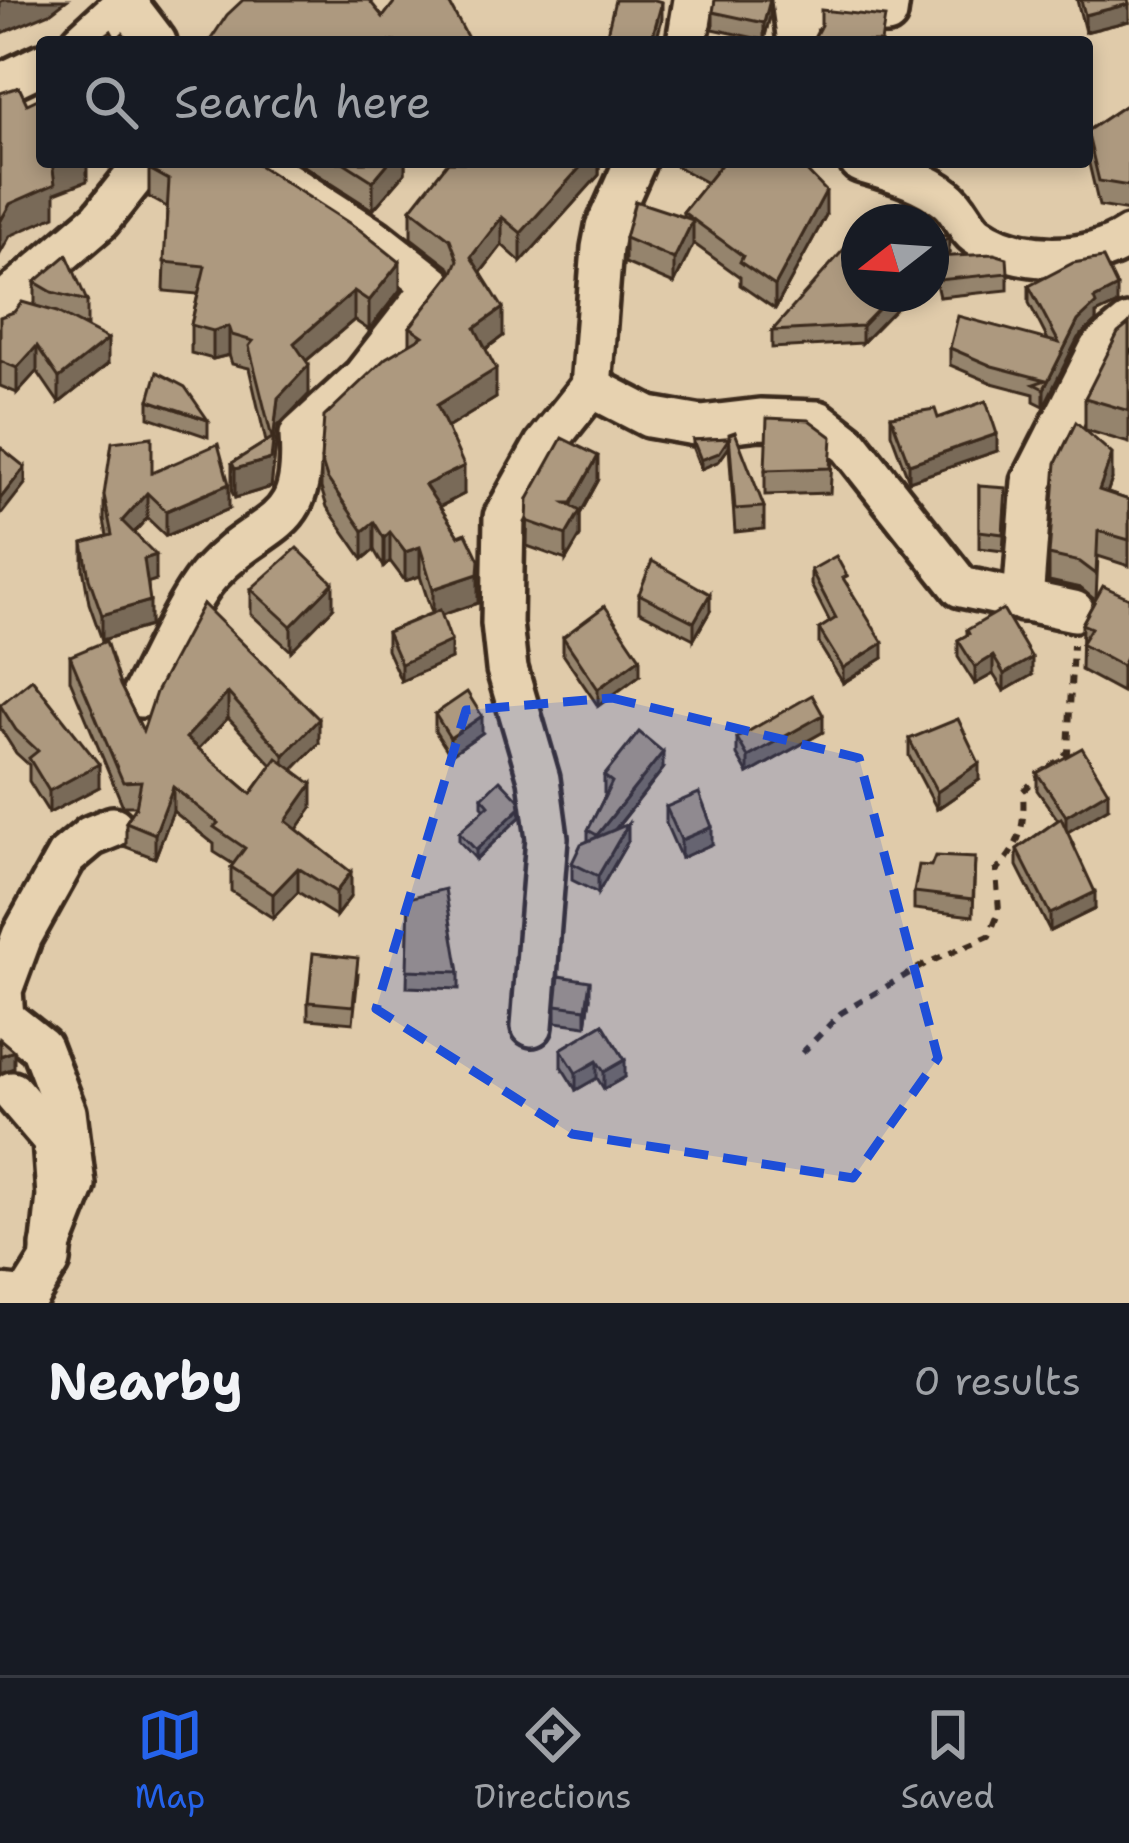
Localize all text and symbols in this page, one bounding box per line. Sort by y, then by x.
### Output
search box [36,36,1093,168]
icon: search [78,69,144,135]
text: Search here [174,72,431,132]
north arrow [841,204,949,312]
text: Nearby [48,1347,243,1415]
text: 0 results [914,1355,1081,1407]
tab: Map [135,1702,205,1819]
tab: Directions [474,1702,632,1819]
tab: Saved [901,1702,994,1819]

